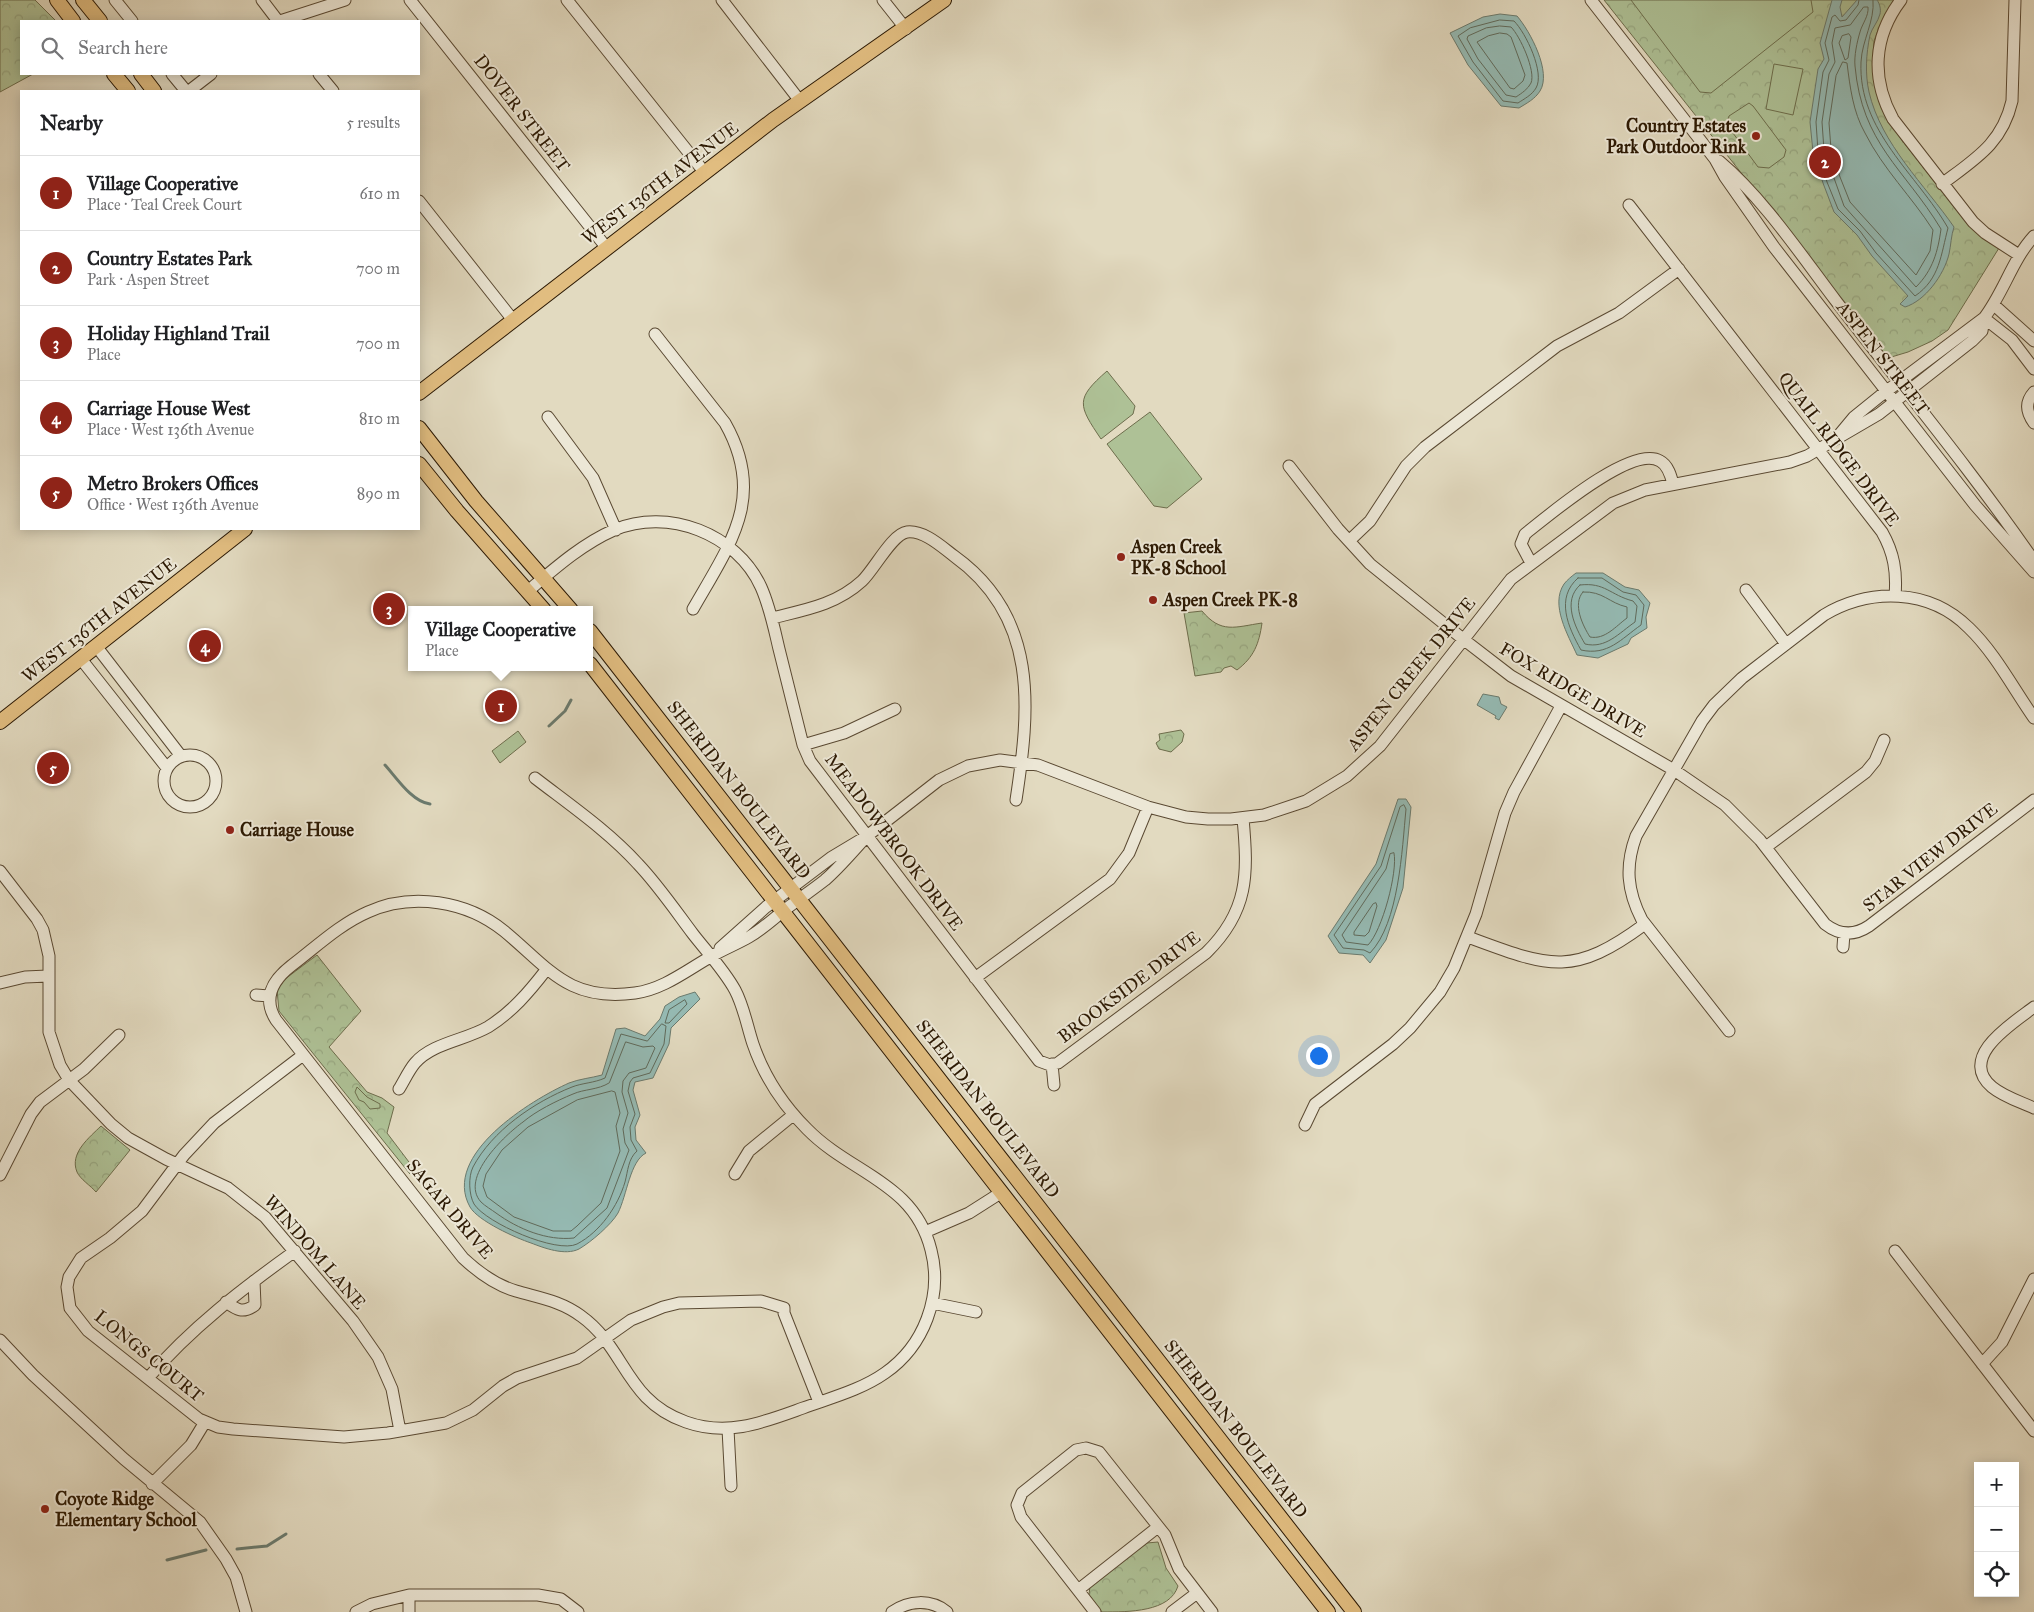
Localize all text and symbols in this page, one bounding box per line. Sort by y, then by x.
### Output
search box [20,20,420,75]
icon: search [38,34,66,62]
text: Search here [78,36,168,59]
street label: DOVER STREET [469,50,575,176]
text: Nearby [40,110,103,136]
text: 5 results [346,113,400,132]
place label: Country Estates Park Outdoor Rink [1606,115,1747,158]
street label: WEST 136TH AVENUE [577,117,743,249]
marker: Country Estates Park Outdoor Rink [1750,130,1762,142]
pin: 2 [1809,143,1841,181]
text: Village Cooperative [87,172,238,195]
text: 1 [53,184,59,203]
text: 610 m [359,184,400,203]
text: Place · Teal Creek Court [87,195,242,214]
text: Country Estates Park [87,247,252,270]
text: 2 [52,259,60,278]
text: 700 m [356,259,400,278]
text: Park · Aspen Street [87,270,209,289]
street label: ASPEN STREET [1831,296,1934,419]
text: Holiday Highland Trail [87,322,270,345]
text: 3 [53,334,59,353]
text: 700 m [356,334,400,353]
text: Place [87,345,121,364]
street label: QUAIL RIDGE DRIVE [1774,368,1904,531]
text: Carriage House West [87,397,250,420]
text: 4 [52,409,60,428]
text: 810 m [359,409,400,428]
text: Place · West 136th Avenue [87,420,254,439]
text: Metro Brokers Offices [87,472,258,495]
text: 5 [52,484,60,503]
text: 890 m [357,484,400,503]
text: Office · West 136th Avenue [87,495,259,514]
place label: Aspen Creek PK-8 School [1130,536,1227,579]
marker: Aspen Creek PK-8 School [1115,551,1127,563]
street label: WEST 136TH AVENUE [17,553,181,687]
place label: Aspen Creek PK-8 [1162,589,1298,612]
pin: 3 [373,590,405,628]
street label: ASPEN CREEK DRIVE [1341,592,1480,756]
marker: Aspen Creek PK-8 [1147,594,1159,606]
popup [408,606,593,671]
text: Village Cooperative [425,618,576,641]
pin: 4 [189,627,221,665]
street label: FOX RIDGE DRIVE [1496,638,1650,743]
text: Place [425,641,459,660]
pin: 1 [485,687,517,725]
street label: SHERIDAN BOULEVARD [662,696,816,884]
pin: 5 [37,749,69,787]
street label: MEADOWBROOK DRIVE [820,749,968,935]
street label: STAR VIEW DRIVE [1858,798,2002,916]
place label: Carriage House [240,819,354,842]
marker: Carriage House [224,824,236,836]
street label: BROOKSIDE DRIVE [1053,926,1205,1048]
street label: SHERIDAN BOULEVARD [911,1015,1065,1203]
your location [1306,1043,1332,1069]
street label: SAGAR DRIVE [402,1155,498,1263]
street label: WINDOM LANE [259,1190,371,1314]
street label: LONGS COURT [90,1305,208,1407]
street label: SHERIDAN BOULEVARD [1159,1335,1313,1523]
map controls [1974,1462,2019,1597]
button: + [1974,1462,2019,1507]
place label: Coyote Ridge Elementary School [55,1488,198,1532]
marker: Coyote Ridge Elementary School [39,1503,51,1515]
button: − [1974,1507,2019,1552]
button: locate [1974,1552,2019,1597]

